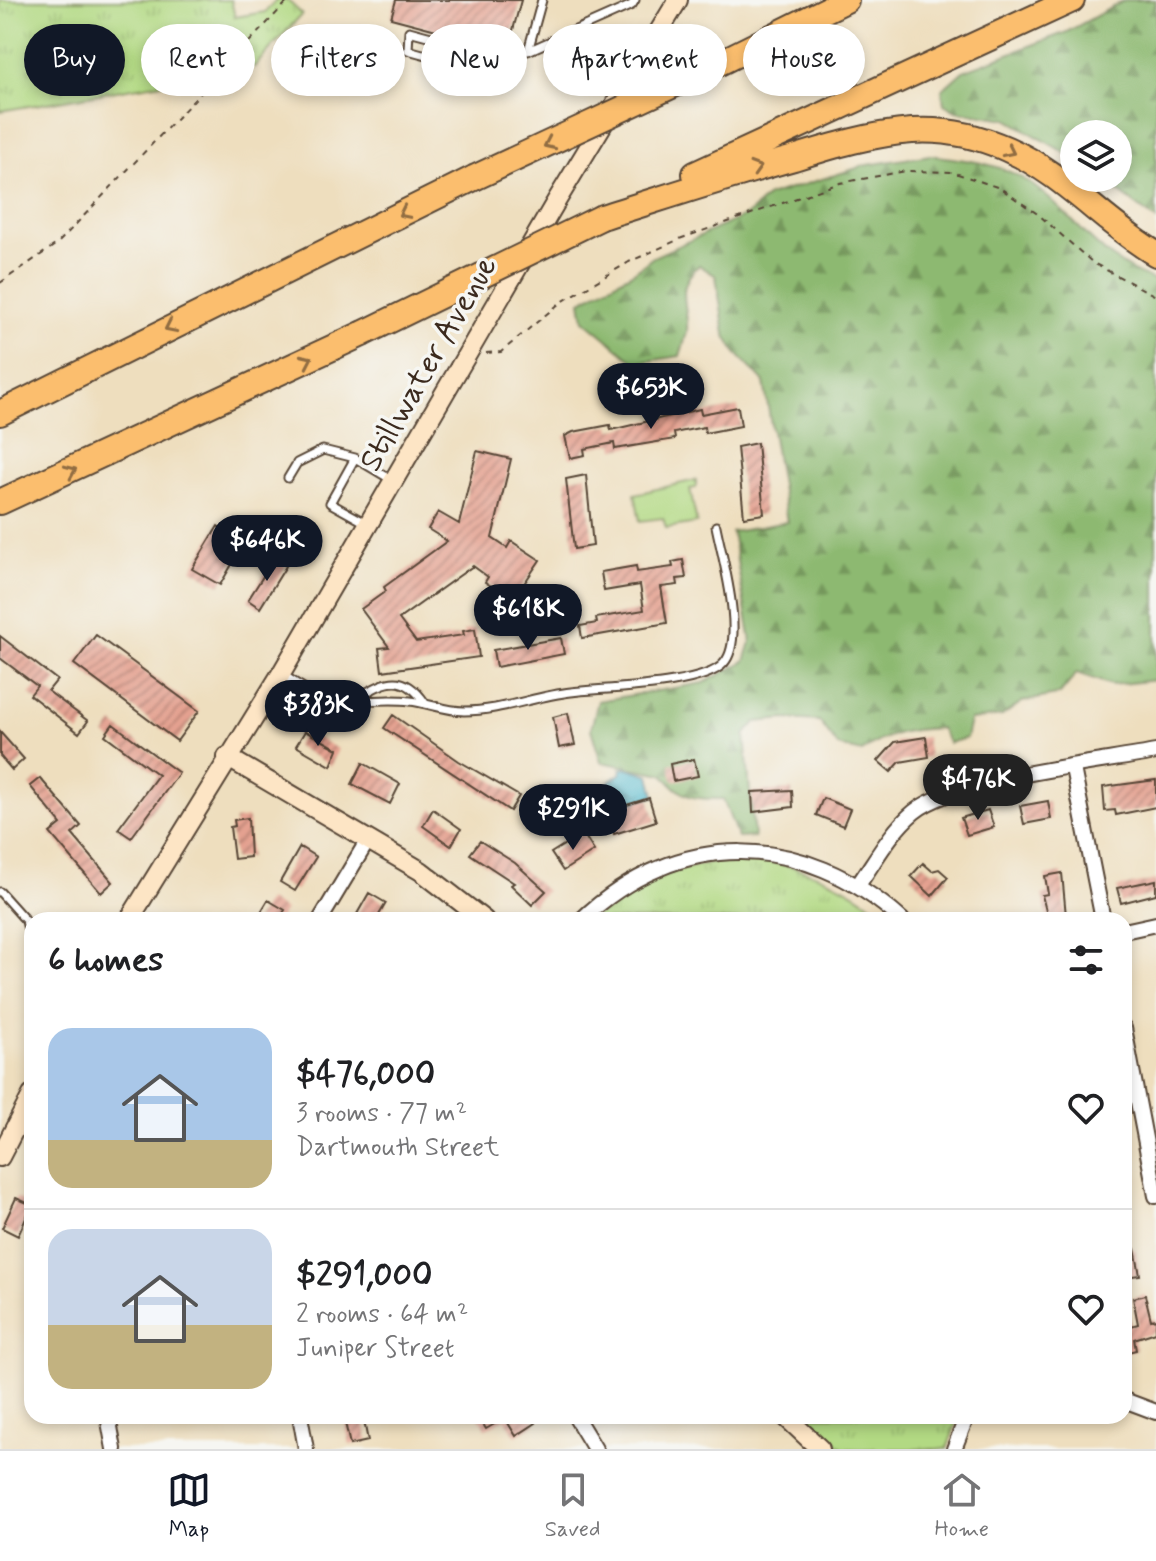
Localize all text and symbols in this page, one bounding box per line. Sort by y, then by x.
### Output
chip: Buy [24,24,125,96]
chip: Rent [141,24,255,96]
chip: Filters [271,24,405,96]
chip: New [421,24,527,96]
chip: Apartment [543,24,727,96]
chip: House [743,24,865,96]
map controls [1060,120,1132,192]
button: layers [1060,120,1132,192]
one-way arrow [542,134,557,150]
one-way arrow [1000,141,1015,157]
one-way arrow [749,161,763,177]
one-way arrow [398,203,412,219]
street label: Stillwater Avenue [350,249,507,479]
one-way arrow [164,317,179,333]
one-way arrow [298,354,313,370]
pin: $653K [595,363,707,431]
text: $653K [615,372,687,406]
one-way arrow [63,464,77,480]
pin: $646K [211,515,323,583]
text: $646K [230,524,304,558]
pin: $618K [472,584,584,652]
text: $618K [492,593,564,627]
pin: $383K [262,680,374,748]
text: $383K [283,689,353,723]
pin: $476K [922,754,1034,822]
text: $476K [941,763,1015,797]
pin: $291K [517,784,629,852]
text: $291K [537,793,609,827]
text: 6 homes [48,938,163,983]
icon: filters [1064,938,1108,982]
text: $476,000 [296,1052,435,1097]
icon: home [112,1060,208,1156]
icon: heart [1064,1086,1108,1130]
text: 3 rooms · 77 m² [296,1097,467,1131]
text: Dartmouth Street [296,1131,499,1165]
text: $291,000 [296,1253,432,1298]
icon: home [112,1261,208,1357]
icon: heart [1064,1287,1108,1331]
text: 2 rooms · 64 m² [296,1298,468,1332]
text: Juniper Street [296,1332,455,1366]
tab: Map [167,1468,211,1544]
tab: Saved [545,1468,600,1544]
tab: Home [934,1468,989,1544]

